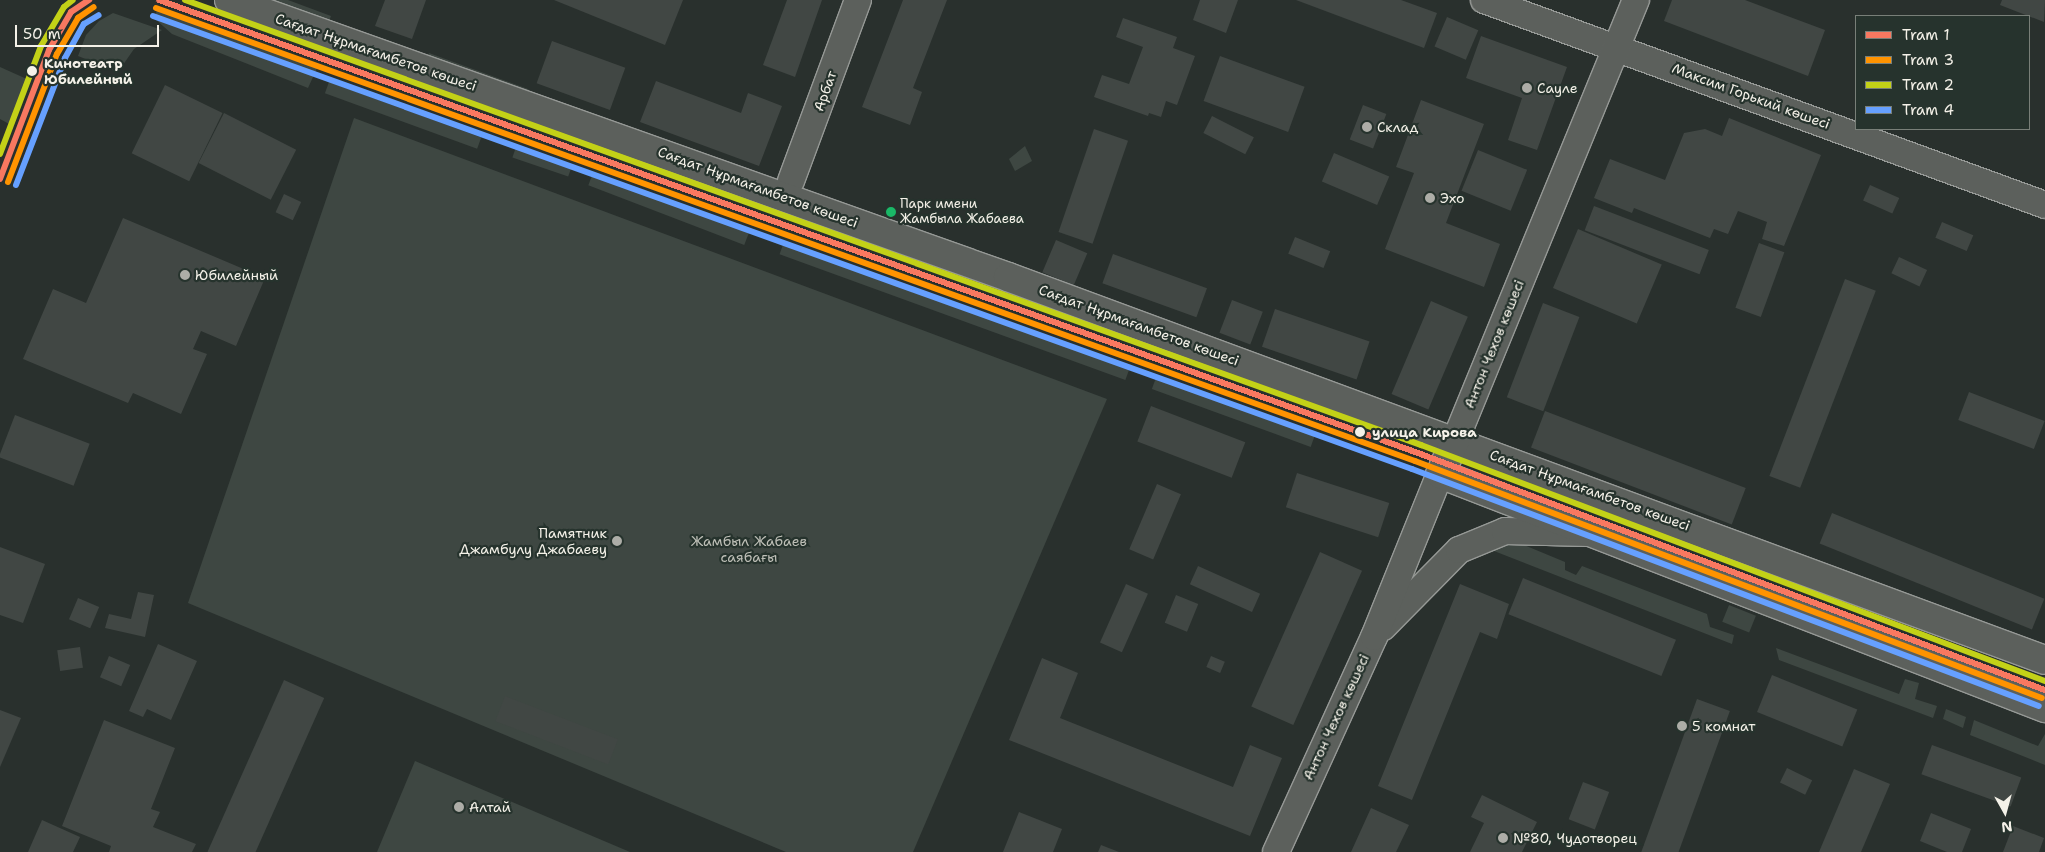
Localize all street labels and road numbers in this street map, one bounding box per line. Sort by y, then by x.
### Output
street label: Сағдат Нұрмағамбетов көшесі [273,10,479,94]
street label: Максим Горький көшесі [1670,60,1832,132]
street label: Арбат [810,68,840,114]
street label: Сағдат Нұрмағамбетов көшесі [656,143,860,231]
street label: Антон Чехов көшесі [1461,277,1527,411]
street label: Сағдат Нұрмағамбетов көшесі [1037,281,1241,369]
street label: Сағдат Нұрмағамбетов көшесі [1488,446,1692,534]
street label: Антон Чехов көшесі [1299,651,1373,783]

